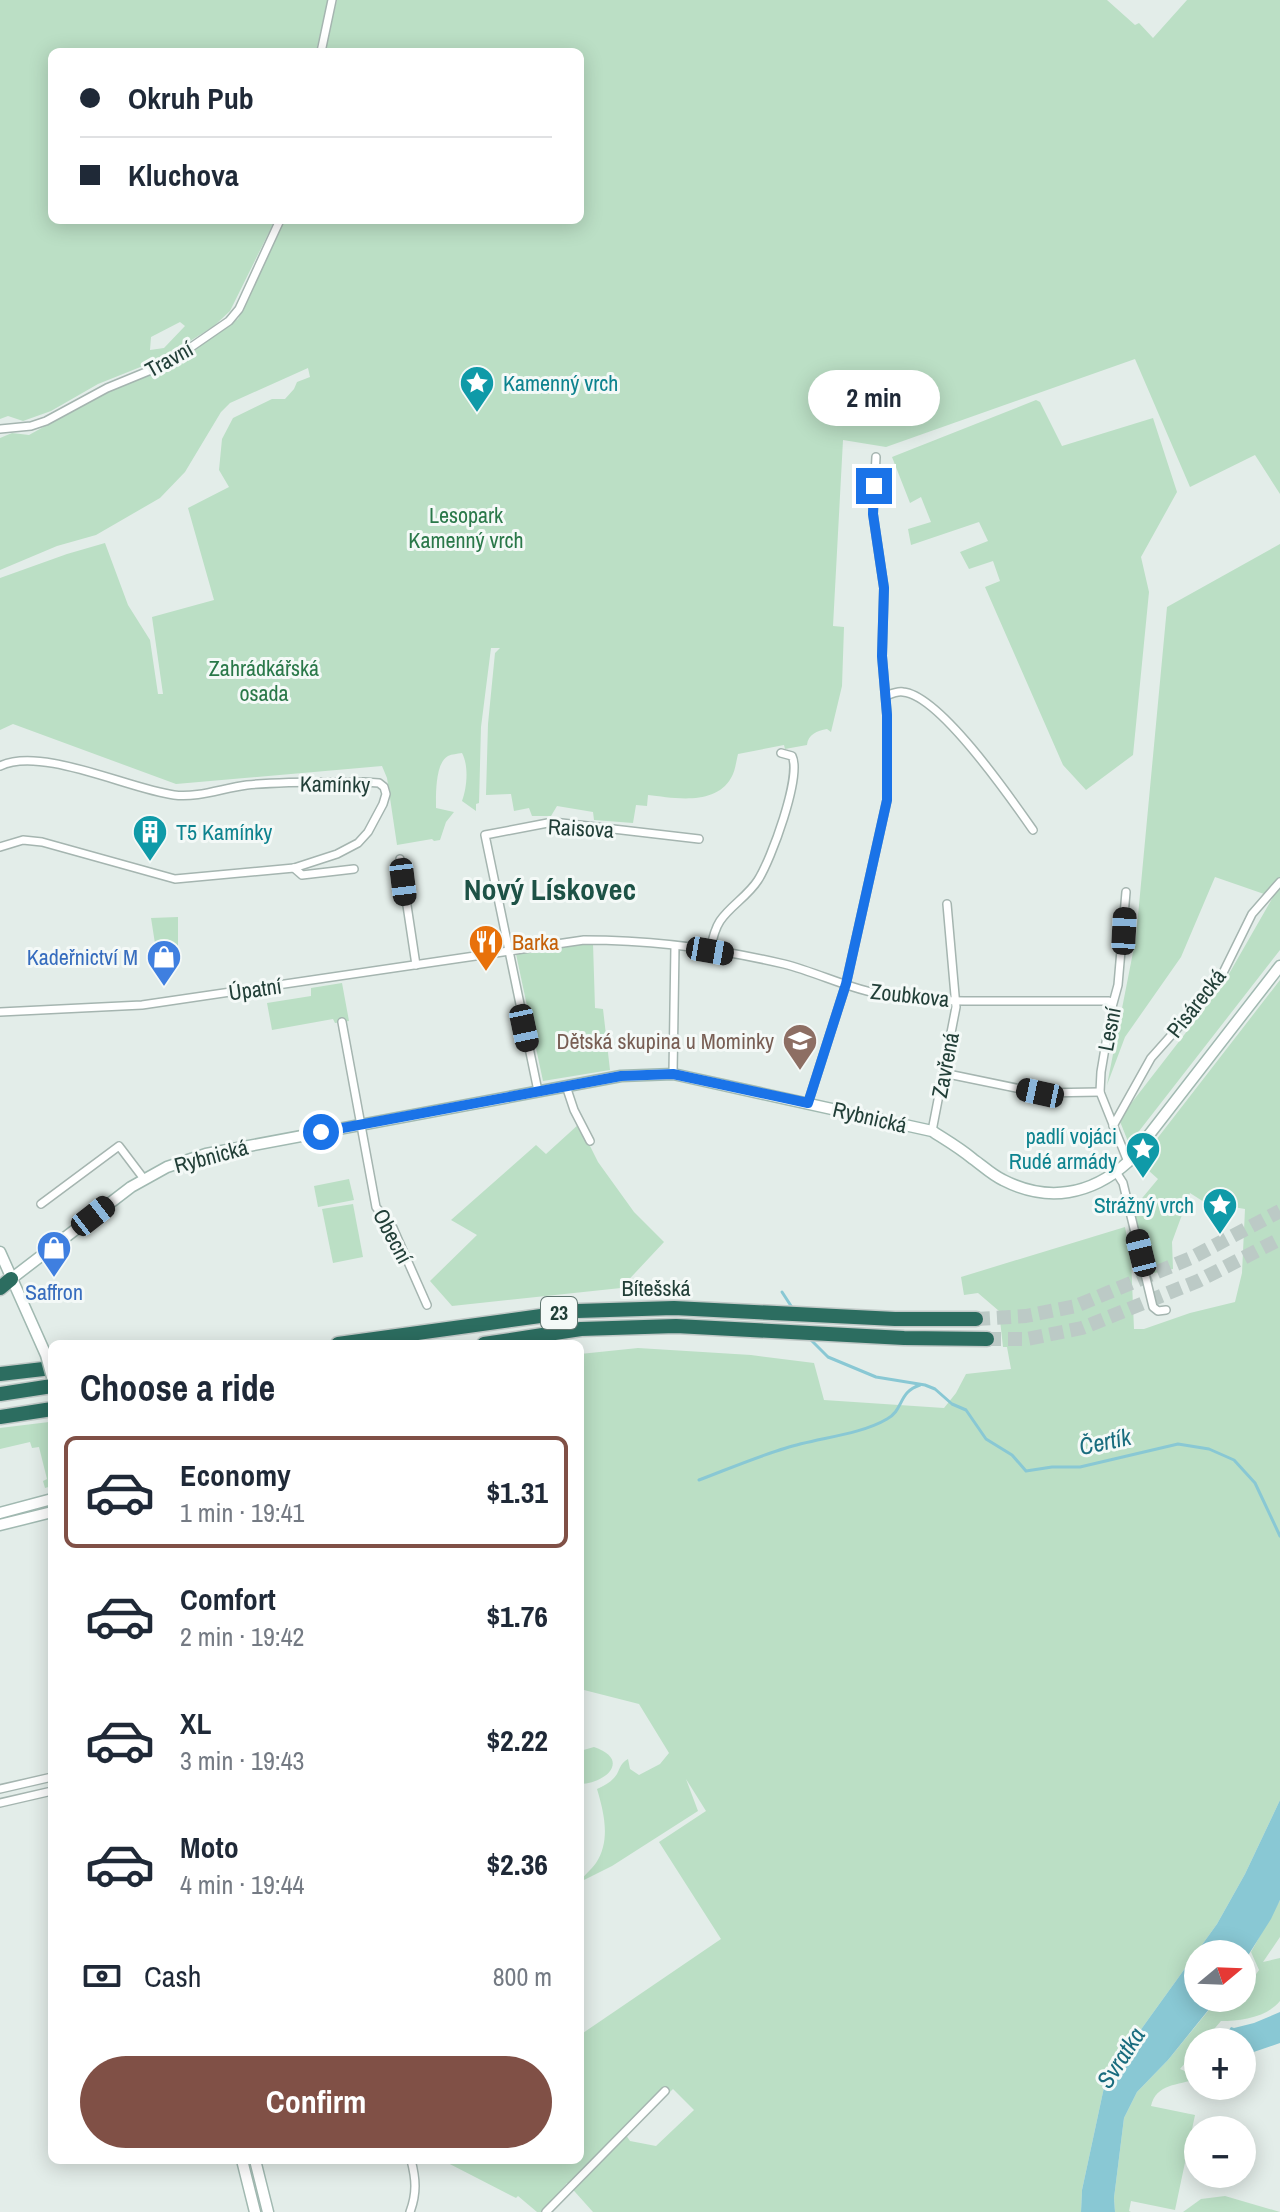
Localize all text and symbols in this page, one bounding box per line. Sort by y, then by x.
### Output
text: Okruh Pub [128,78,254,118]
text: Kluchova [128,155,239,195]
street label: Travní [140,333,199,384]
place icon: Kamenný vrch [458,364,496,414]
place label: Kamenný vrch [503,368,618,398]
callout: 2 min [808,370,940,426]
text: 2 min [846,380,902,415]
route end [856,468,892,504]
park label: Lesopark Kamenný vrch [408,500,524,555]
park label: Zahrádkářská osada [209,653,319,708]
street label: Kamínky [300,768,370,800]
street label: Raisova [547,811,615,845]
building icon: T5 Kamínky [131,813,169,863]
place label: T5 Kamínky [176,817,272,847]
car [388,857,418,907]
district label: Nový Lískovec [464,869,636,909]
car [1111,906,1137,956]
restaurant icon: Barka [467,923,505,973]
place label: Barka [512,927,559,957]
car [684,935,736,967]
shop icon: Kadeřnictví M [145,938,183,988]
place label: Kadeřnictví M [27,942,138,972]
street label: Pisárecká [1159,962,1233,1044]
street label: Úpatní [227,970,284,1008]
street label: Zoubkova [869,976,951,1014]
car [507,1002,541,1054]
street label: Lesní [1090,1004,1128,1054]
school or university icon: Dětská skupina u Mominky [781,1022,819,1072]
place label: Dětská skupina u Mominky [556,1026,774,1056]
street label: Zavřená [924,1030,966,1100]
car [1014,1076,1066,1110]
street label: Rybnická [830,1094,910,1140]
route start [303,1114,339,1150]
place label: padlí vojáci Rudé armády [1009,1121,1117,1176]
place icon: padlí vojáci Rudé armády [1124,1130,1162,1180]
street label: Rybnická [171,1132,251,1180]
place icon: Strážný vrch [1201,1186,1239,1236]
place label: Strážný vrch [1094,1190,1194,1220]
car [67,1192,119,1240]
street label: Obecní [366,1203,420,1270]
car [1124,1227,1158,1279]
shop icon: Saffron [35,1229,73,1279]
street label: Bítešská [621,1273,691,1303]
place label: Saffron [25,1277,83,1307]
road number: 23 [541,1297,577,1329]
text: Choose a ride [80,1364,275,1412]
water label: Čertík [1076,1420,1135,1462]
text: Economy [180,1455,291,1495]
icon: car [84,1456,156,1528]
text: $1.31 [486,1472,548,1512]
text: 1 min · 19:41 [180,1495,304,1530]
text: Comfort [180,1579,276,1619]
icon: car [84,1580,156,1652]
text: $1.76 [486,1596,548,1636]
text: 2 min · 19:42 [180,1619,304,1654]
text: XL [180,1703,211,1743]
icon: car [84,1704,156,1776]
text: $2.22 [486,1720,548,1760]
text: 3 min · 19:43 [180,1743,304,1778]
text: Moto [180,1827,239,1867]
icon: car [84,1828,156,1900]
text: $2.36 [486,1844,548,1884]
text: 4 min · 19:44 [180,1867,304,1902]
north arrow [1184,1940,1256,2012]
map controls [1184,1940,1256,2188]
icon: cash [80,1954,124,1998]
text: Cash [144,1956,201,1996]
text: 800 m [493,1959,552,1994]
water label: Svratka [1089,2021,1152,2094]
button: + [1184,2028,1256,2100]
button: Confirm [80,2056,552,2148]
button: − [1184,2116,1256,2188]

